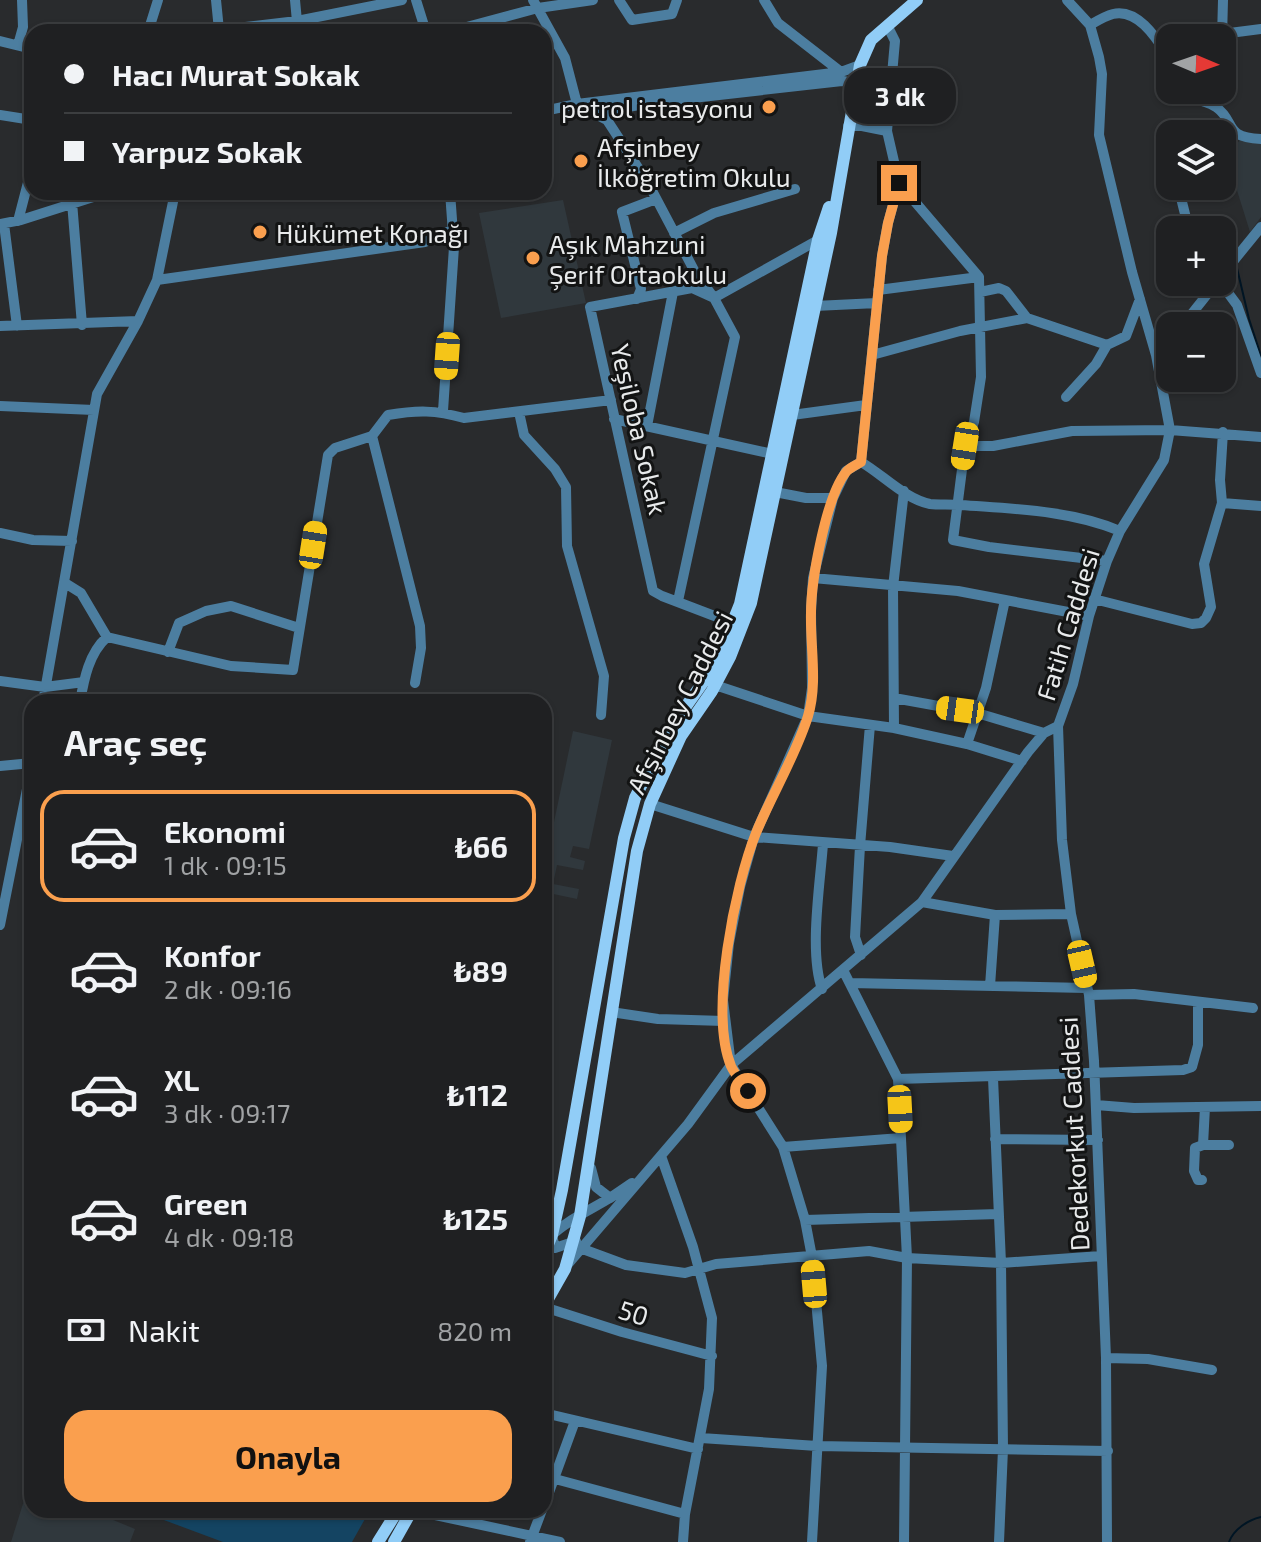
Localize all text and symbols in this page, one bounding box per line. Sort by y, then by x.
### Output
north arrow [1156,24,1236,104]
map controls [1156,24,1236,392]
text: Hacı Murat Sokak [112,56,360,92]
callout: 3 dk [843,67,955,123]
text: 3 dk [875,80,925,111]
place label: petrol istasyonu [561,92,753,123]
marker: petrol istasyonu [760,98,778,116]
button: layers [1156,120,1236,200]
place label: Afşinbey İlköğretim Okulu [597,131,791,192]
text: Yarpuz Sokak [112,133,302,169]
marker: Afşinbey İlköğretim Okulu [572,152,590,170]
route end [881,165,917,201]
button: + [1156,216,1236,296]
place label: Hükümet Konağı [276,217,469,248]
marker: Hükümet Konağı [251,223,269,241]
place label: Aşık Mahzuni Şerif Ortaokulu [549,228,727,291]
marker: Aşık Mahzuni Şerif Ortaokulu [524,249,542,267]
button: − [1156,312,1236,392]
car [433,331,461,381]
street label: Yeşiloba Sokak [603,341,675,518]
car [949,420,981,472]
car [297,519,329,571]
street label: Fatih Caddesi [1029,544,1105,704]
street label: Afşinbey Caddesi [620,605,740,799]
car [935,695,985,725]
text: Araç seç [64,720,207,763]
icon: car [68,810,140,882]
text: Ekonomi [164,813,286,849]
text: ₺66 [455,828,508,864]
text: 1 dk · 09:15 [164,849,287,880]
icon: car [68,934,140,1006]
text: Konfor [164,937,261,973]
car [1065,938,1099,990]
text: ₺89 [454,952,508,988]
text: 2 dk · 09:16 [164,973,292,1004]
street label: Dedekorkut Caddesi [1051,1016,1095,1252]
icon: car [68,1058,140,1130]
text: XL [164,1061,199,1097]
route start [730,1073,766,1109]
text: ₺112 [447,1076,508,1112]
car [887,1084,913,1134]
text: 3 dk · 09:17 [164,1097,290,1128]
icon: car [68,1182,140,1254]
text: Green [164,1185,248,1221]
text: ₺125 [443,1200,508,1236]
text: 4 dk · 09:18 [164,1221,294,1252]
car [800,1259,828,1309]
street label: 50 [615,1293,653,1331]
icon: cash [64,1308,108,1352]
text: Nakit [128,1312,200,1348]
text: 820 m [437,1315,512,1346]
button: Onayla [64,1410,512,1502]

